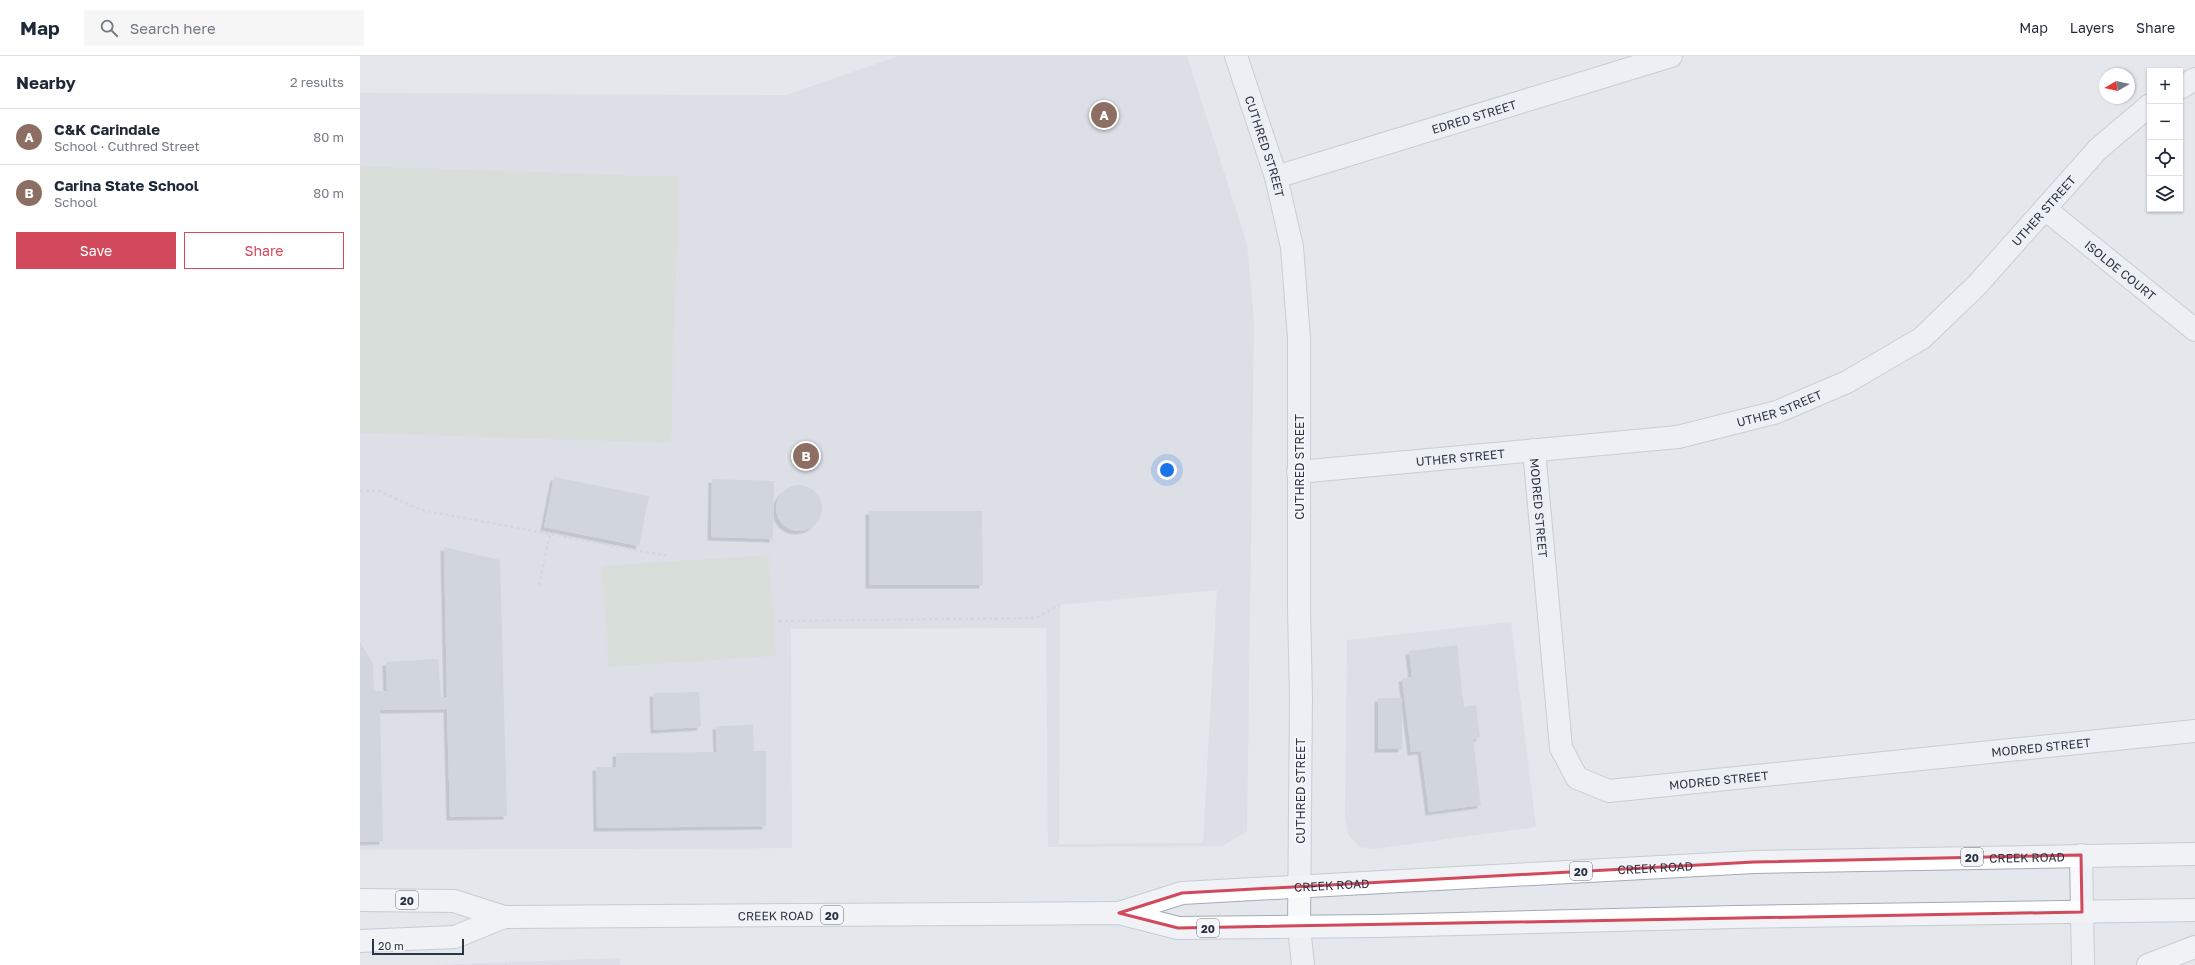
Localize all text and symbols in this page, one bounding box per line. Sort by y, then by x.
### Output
search box [84,10,364,46]
text: Map [20,16,60,39]
icon: search [98,17,120,39]
text: Search here [130,19,216,37]
text: Map [2019,19,2048,36]
text: Layers [2070,19,2114,36]
text: Share [2136,19,2175,36]
north arrow [2099,68,2135,104]
map controls [2147,68,2183,212]
button: + [2147,68,2183,104]
text: Nearby [16,72,76,93]
text: 2 results [290,74,344,90]
street label: CUTHRED STREET [1242,94,1288,199]
street label: EDRED STREET [1430,96,1519,136]
pin: A [1091,100,1117,130]
button: − [2147,104,2183,140]
text: C&K Carindale [54,120,160,138]
text: A [24,129,34,145]
text: 80 m [313,129,344,145]
text: School · Cuthred Street [54,138,200,154]
button: locate [2147,140,2183,176]
street label: UTHER STREET [2008,172,2079,249]
text: Carina State School [54,176,199,194]
button: layers [2147,176,2183,212]
text: B [24,185,34,201]
text: 80 m [313,185,344,201]
text: School [54,194,97,210]
button: Save [16,232,176,269]
button: Share [184,232,344,269]
street label: ISOLDE COURT [2082,237,2160,303]
street label: UTHER STREET [1735,386,1825,429]
street label: CUTHRED STREET [1292,414,1307,520]
pin: B [793,441,819,471]
street label: UTHER STREET [1415,445,1506,469]
street label: MODRED STREET [1527,457,1551,559]
your location [1157,460,1177,480]
street label: MODRED STREET [1990,734,2092,759]
street label: CUTHRED STREET [1293,738,1308,844]
street label: MODRED STREET [1668,767,1770,792]
road number: 20 [1961,848,1983,866]
street label: CREEK ROAD [1989,849,2065,865]
street label: CREEK ROAD [1617,858,1693,877]
road number: 20 [1570,862,1592,880]
street label: CREEK ROAD [1294,875,1370,894]
road number: 20 [396,891,418,909]
road number: 20 [821,906,843,924]
street label: CREEK ROAD [738,907,813,923]
road number: 20 [1197,919,1219,937]
scale bar [372,937,464,956]
text: 20 m [378,939,404,952]

